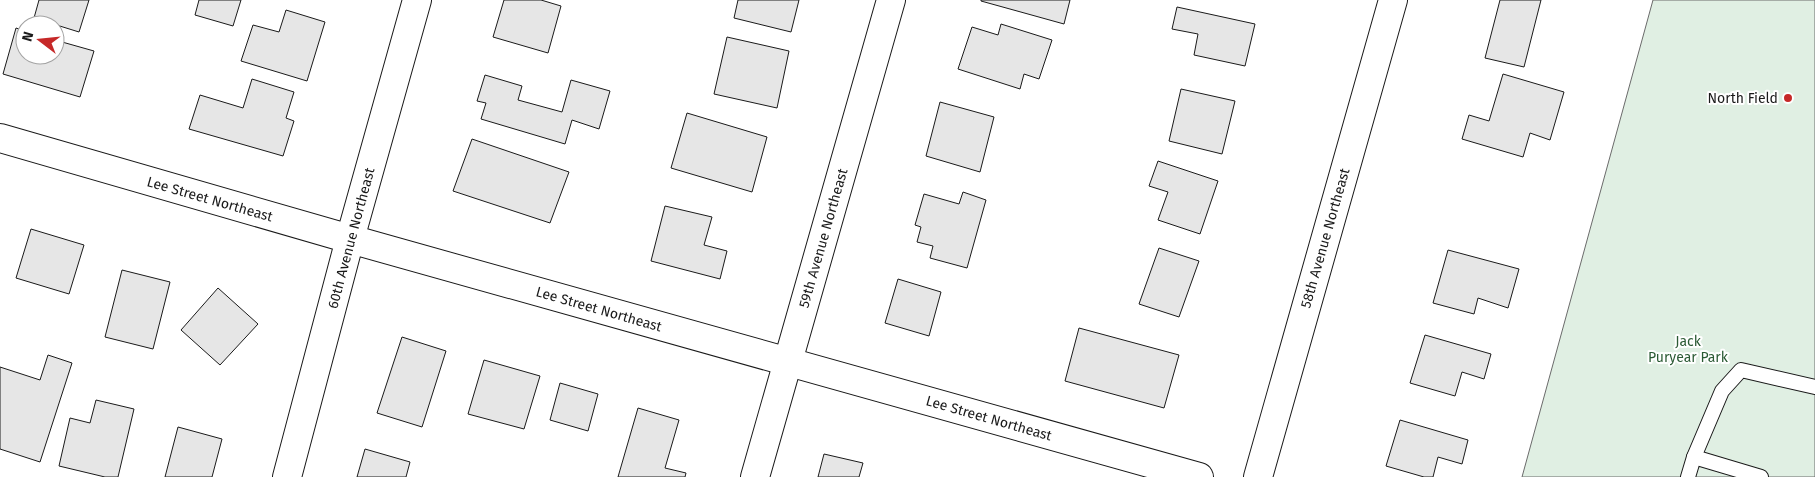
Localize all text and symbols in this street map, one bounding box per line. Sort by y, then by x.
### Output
north arrow [15,15,65,65]
text: N [19,30,37,43]
place label: North Field [1708,90,1778,107]
marker: North Field [1782,92,1794,104]
street label: 60th Avenue Northeast [324,165,379,311]
street label: 58th Avenue Northeast [1297,165,1354,310]
street label: 59th Avenue Northeast [795,166,852,310]
street label: Lee Street Northeast [145,173,276,226]
street label: Lee Street Northeast [534,283,665,336]
park label: Jack Puryear Park [1648,333,1729,366]
street label: Lee Street Northeast [924,392,1055,445]

